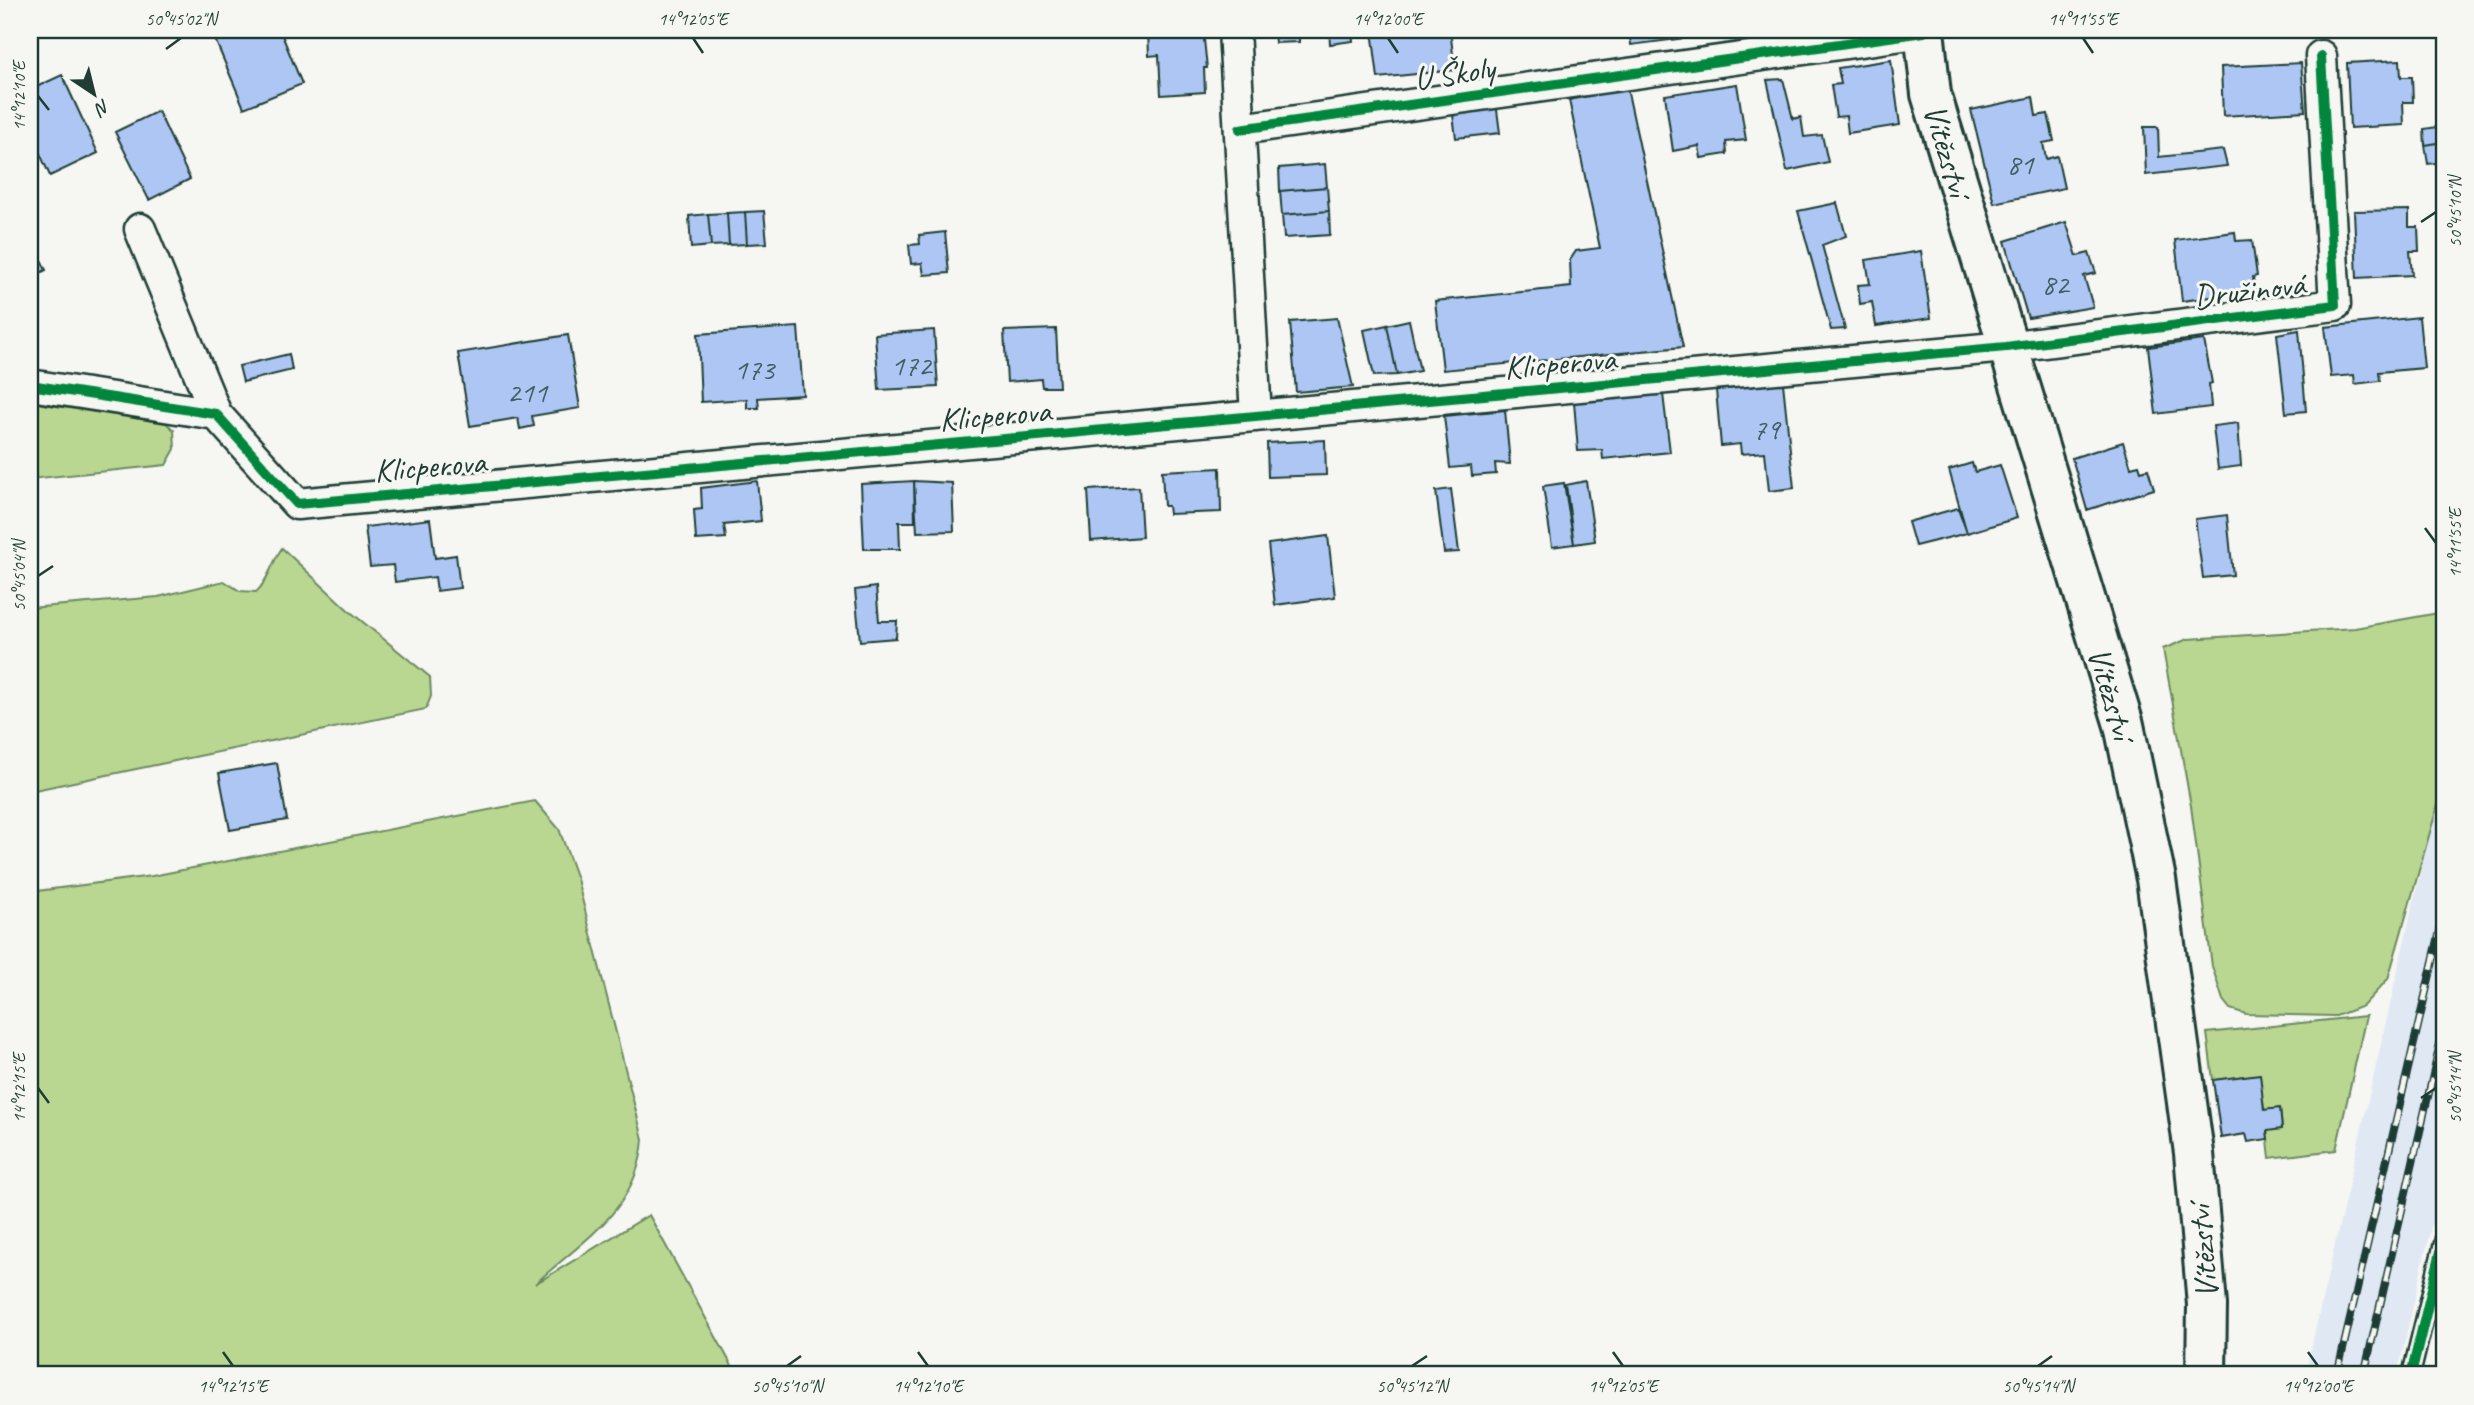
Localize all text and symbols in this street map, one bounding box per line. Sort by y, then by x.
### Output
text: 50°45'02"N [146,8,220,30]
text: 14°12'05"E [658,8,730,30]
text: 14°12'00"E [1353,8,1425,30]
text: 14°11'55"E [2048,8,2120,30]
street label: U Školy [1411,46,1500,99]
text: 14°12'10"E [8,59,30,131]
north arrow [60,60,130,130]
text: N [89,94,115,122]
street label: Vítězství [1914,99,1982,208]
house number: 81 [2007,145,2035,183]
text: 50°45'10"N [2444,173,2466,247]
street label: Družinová [2191,262,2311,318]
house number: 82 [2042,265,2071,303]
street label: Klicperova [1502,337,1620,389]
house number: 172 [891,346,934,384]
house number: 173 [734,350,777,388]
house number: 211 [507,373,549,411]
street label: Klicperova [937,389,1055,441]
house number: 79 [1753,410,1782,448]
street label: Klicperova [372,440,490,492]
text: 14°11'55"E [2444,506,2466,578]
text: 50°45'04"N [8,537,30,611]
street label: Vítězství [2078,642,2146,751]
text: 50°45'14"N [2444,1049,2466,1123]
text: 14°12'15"E [8,1051,30,1123]
street label: Vítězství [2177,1197,2228,1300]
text: 14°12'15"E [198,1375,270,1397]
text: 50°45'10"N [752,1375,826,1397]
text: 14°12'10"E [893,1375,965,1397]
text: 50°45'12"N [1377,1375,1451,1397]
text: 14°12'05"E [1588,1375,1660,1397]
text: 50°45'14"N [2003,1375,2077,1397]
text: 14°12'00"E [2283,1375,2355,1397]

